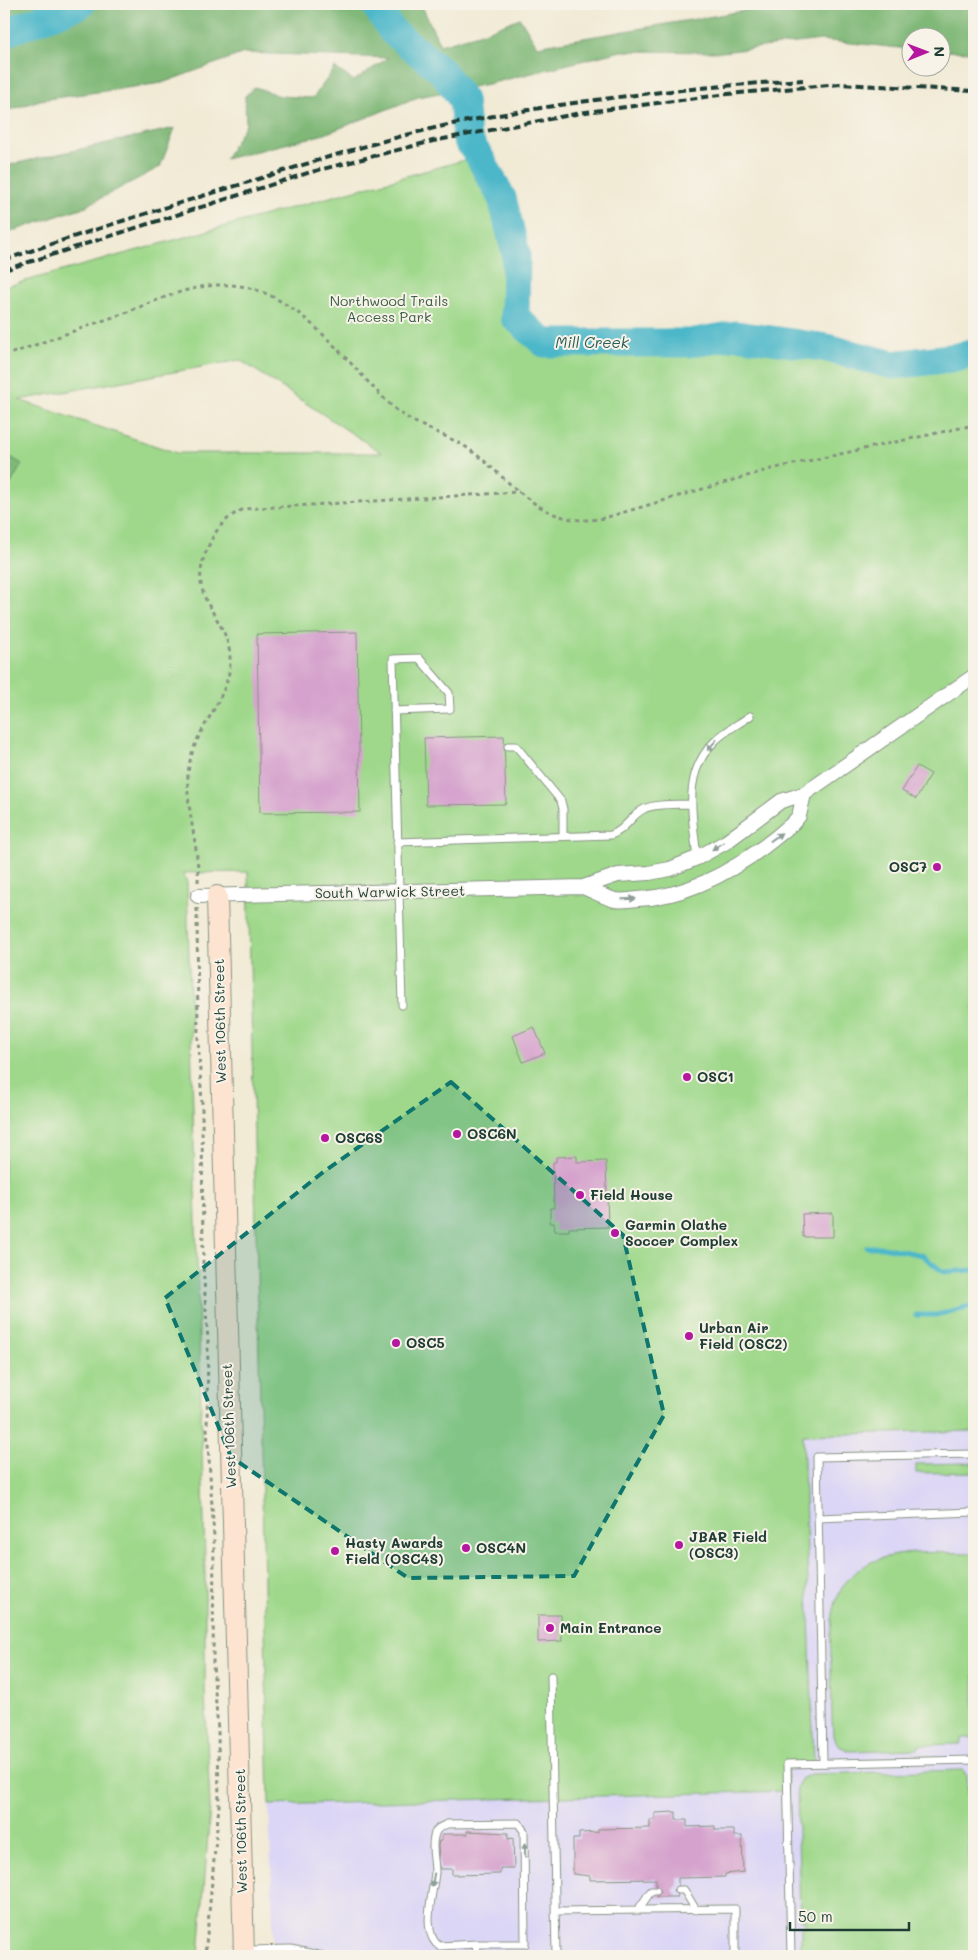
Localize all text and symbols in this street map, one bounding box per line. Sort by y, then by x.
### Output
north arrow [900,28,950,78]
text: N [930,46,949,57]
park label: Northwood Trails Access Park [330,291,448,326]
water label: Mill Creek [555,332,630,352]
one-way arrow [706,739,718,751]
one-way arrow [769,832,783,842]
one-way arrow [712,842,725,851]
place label: OSC7 [889,857,927,876]
marker: OSC7 [931,861,943,873]
street label: South Warwick Street [315,881,465,902]
one-way arrow [622,895,638,903]
street label: West 106th Street [209,958,230,1084]
place label: OSC1 [697,1067,734,1086]
marker: OSC1 [681,1071,693,1083]
place label: OSC6N [467,1124,517,1143]
place label: OSC6S [335,1128,383,1147]
marker: OSC6N [451,1128,463,1140]
marker: OSC6S [319,1132,331,1144]
place label: Field House [590,1185,673,1204]
marker: Field House [574,1189,586,1201]
place label: Garmin Olathe Soccer Complex [625,1215,738,1250]
marker: Garmin Olathe Soccer Complex [609,1227,621,1239]
place label: Urban Air Field (OSC2) [699,1318,788,1353]
marker: Urban Air Field (OSC2) [683,1330,695,1342]
place label: OSC5 [406,1333,445,1352]
marker: OSC5 [390,1337,402,1349]
street label: West 106th Street [217,1363,240,1489]
place label: JBAR Field (OSC3) [689,1527,767,1562]
place label: Hasty Awards Field (OSC4S) [345,1533,443,1568]
place label: OSC4N [476,1538,526,1557]
marker: JBAR Field (OSC3) [673,1539,685,1551]
marker: OSC4N [460,1542,472,1554]
marker: Hasty Awards Field (OSC4S) [329,1545,341,1557]
place label: Main Entrance [560,1618,662,1637]
marker: Main Entrance [544,1622,556,1634]
street label: West 106th Street [230,1768,251,1894]
one-way arrow [521,1841,529,1857]
one-way arrow [429,1872,437,1888]
scale bar [790,1900,909,1932]
text: 50 m [798,1906,833,1926]

